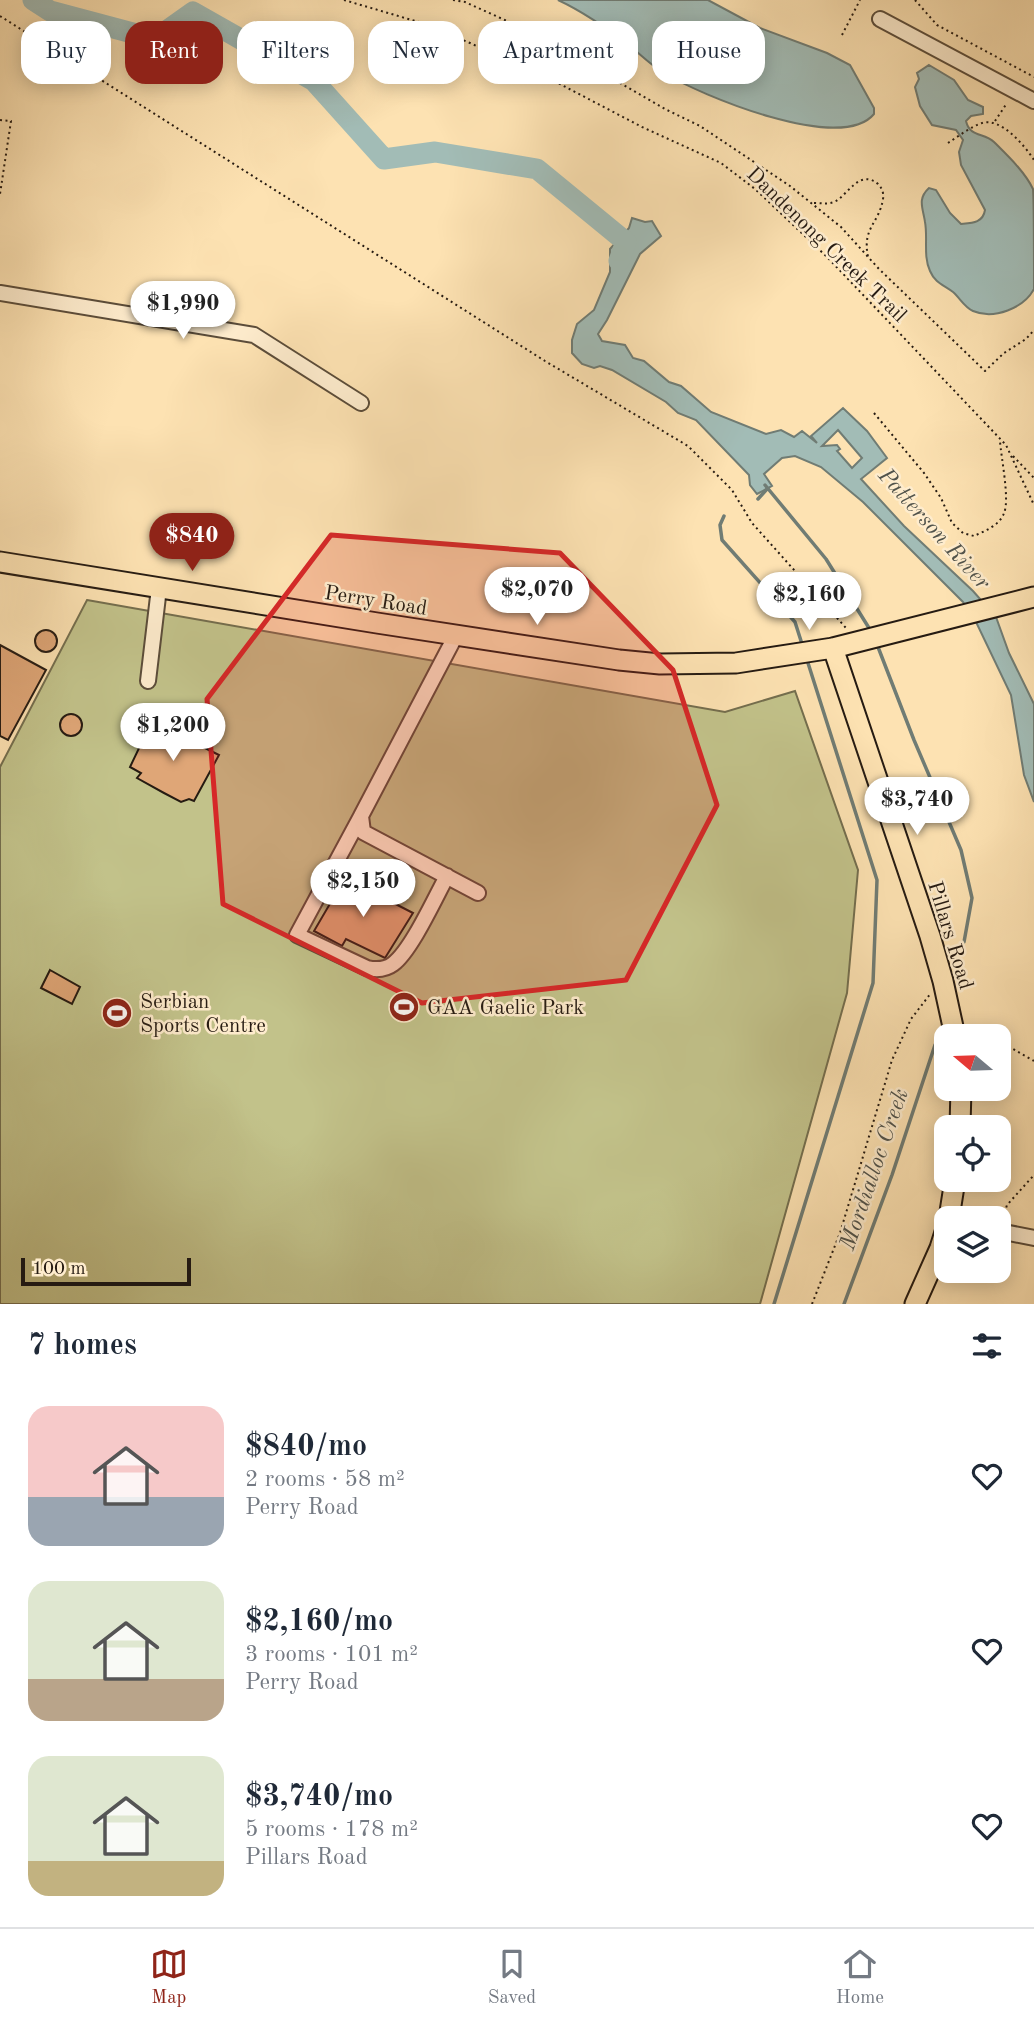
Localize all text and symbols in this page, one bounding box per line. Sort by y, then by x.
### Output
chip: Buy [21,21,111,84]
chip: Rent [125,21,223,84]
chip: Filters [237,21,354,84]
chip: New [368,21,464,84]
chip: Apartment [478,21,638,84]
chip: House [652,21,765,84]
street label: Dandenong Creek Trail [742,163,910,327]
pin: $1,990 [126,282,240,341]
text: $1,990 [146,292,220,315]
water label: Patterson River [873,463,995,595]
pin: $840 [151,514,233,573]
text: $840 [165,524,219,547]
pin: $2,070 [480,568,594,627]
pin: $2,160 [752,572,866,632]
text: $2,070 [500,578,574,601]
street label: Perry Road [323,583,429,620]
text: $2,160 [772,583,846,606]
pin: $1,200 [116,704,230,763]
text: $1,200 [136,714,210,737]
pin: $3,740 [860,778,974,837]
text: $3,740 [880,788,954,811]
pin: $2,150 [306,860,420,919]
text: $2,150 [326,870,400,893]
street label: Pillars Road [923,879,976,992]
sports icon: GAA Gaelic Park [387,990,421,1024]
place label: Serbian Sports Centre [140,992,266,1037]
sports icon: Serbian Sports Centre [100,996,134,1030]
place label: GAA Gaelic Park [427,998,584,1019]
north arrow [934,1024,1012,1101]
map controls [934,1024,1011,1283]
water label: Mordialloc Creek [836,1086,913,1254]
button: locate [934,1115,1011,1192]
button: layers [934,1206,1011,1283]
scale bar [21,1255,191,1287]
text: 100 m [32,1260,85,1279]
icon: filters [968,1327,1006,1365]
text: 7 homes [28,1331,137,1361]
text: $840/mo [245,1432,367,1462]
icon: home [84,1434,168,1518]
icon: heart [968,1457,1006,1495]
text: 2 rooms · 58 m² [245,1468,405,1491]
text: Perry Road [245,1496,359,1519]
text: $2,160/mo [245,1607,393,1637]
icon: home [84,1609,168,1693]
icon: heart [968,1632,1006,1670]
text: 3 rooms · 101 m² [245,1643,418,1666]
text: Perry Road [245,1671,359,1694]
text: $3,740/mo [245,1782,393,1812]
icon: home [84,1784,168,1868]
icon: heart [968,1807,1006,1845]
text: 5 rooms · 178 m² [245,1818,418,1841]
text: Pillars Road [245,1846,368,1869]
tab: Map [150,1945,188,2010]
tab: Saved [488,1945,536,2010]
tab: Home [836,1945,884,2010]

